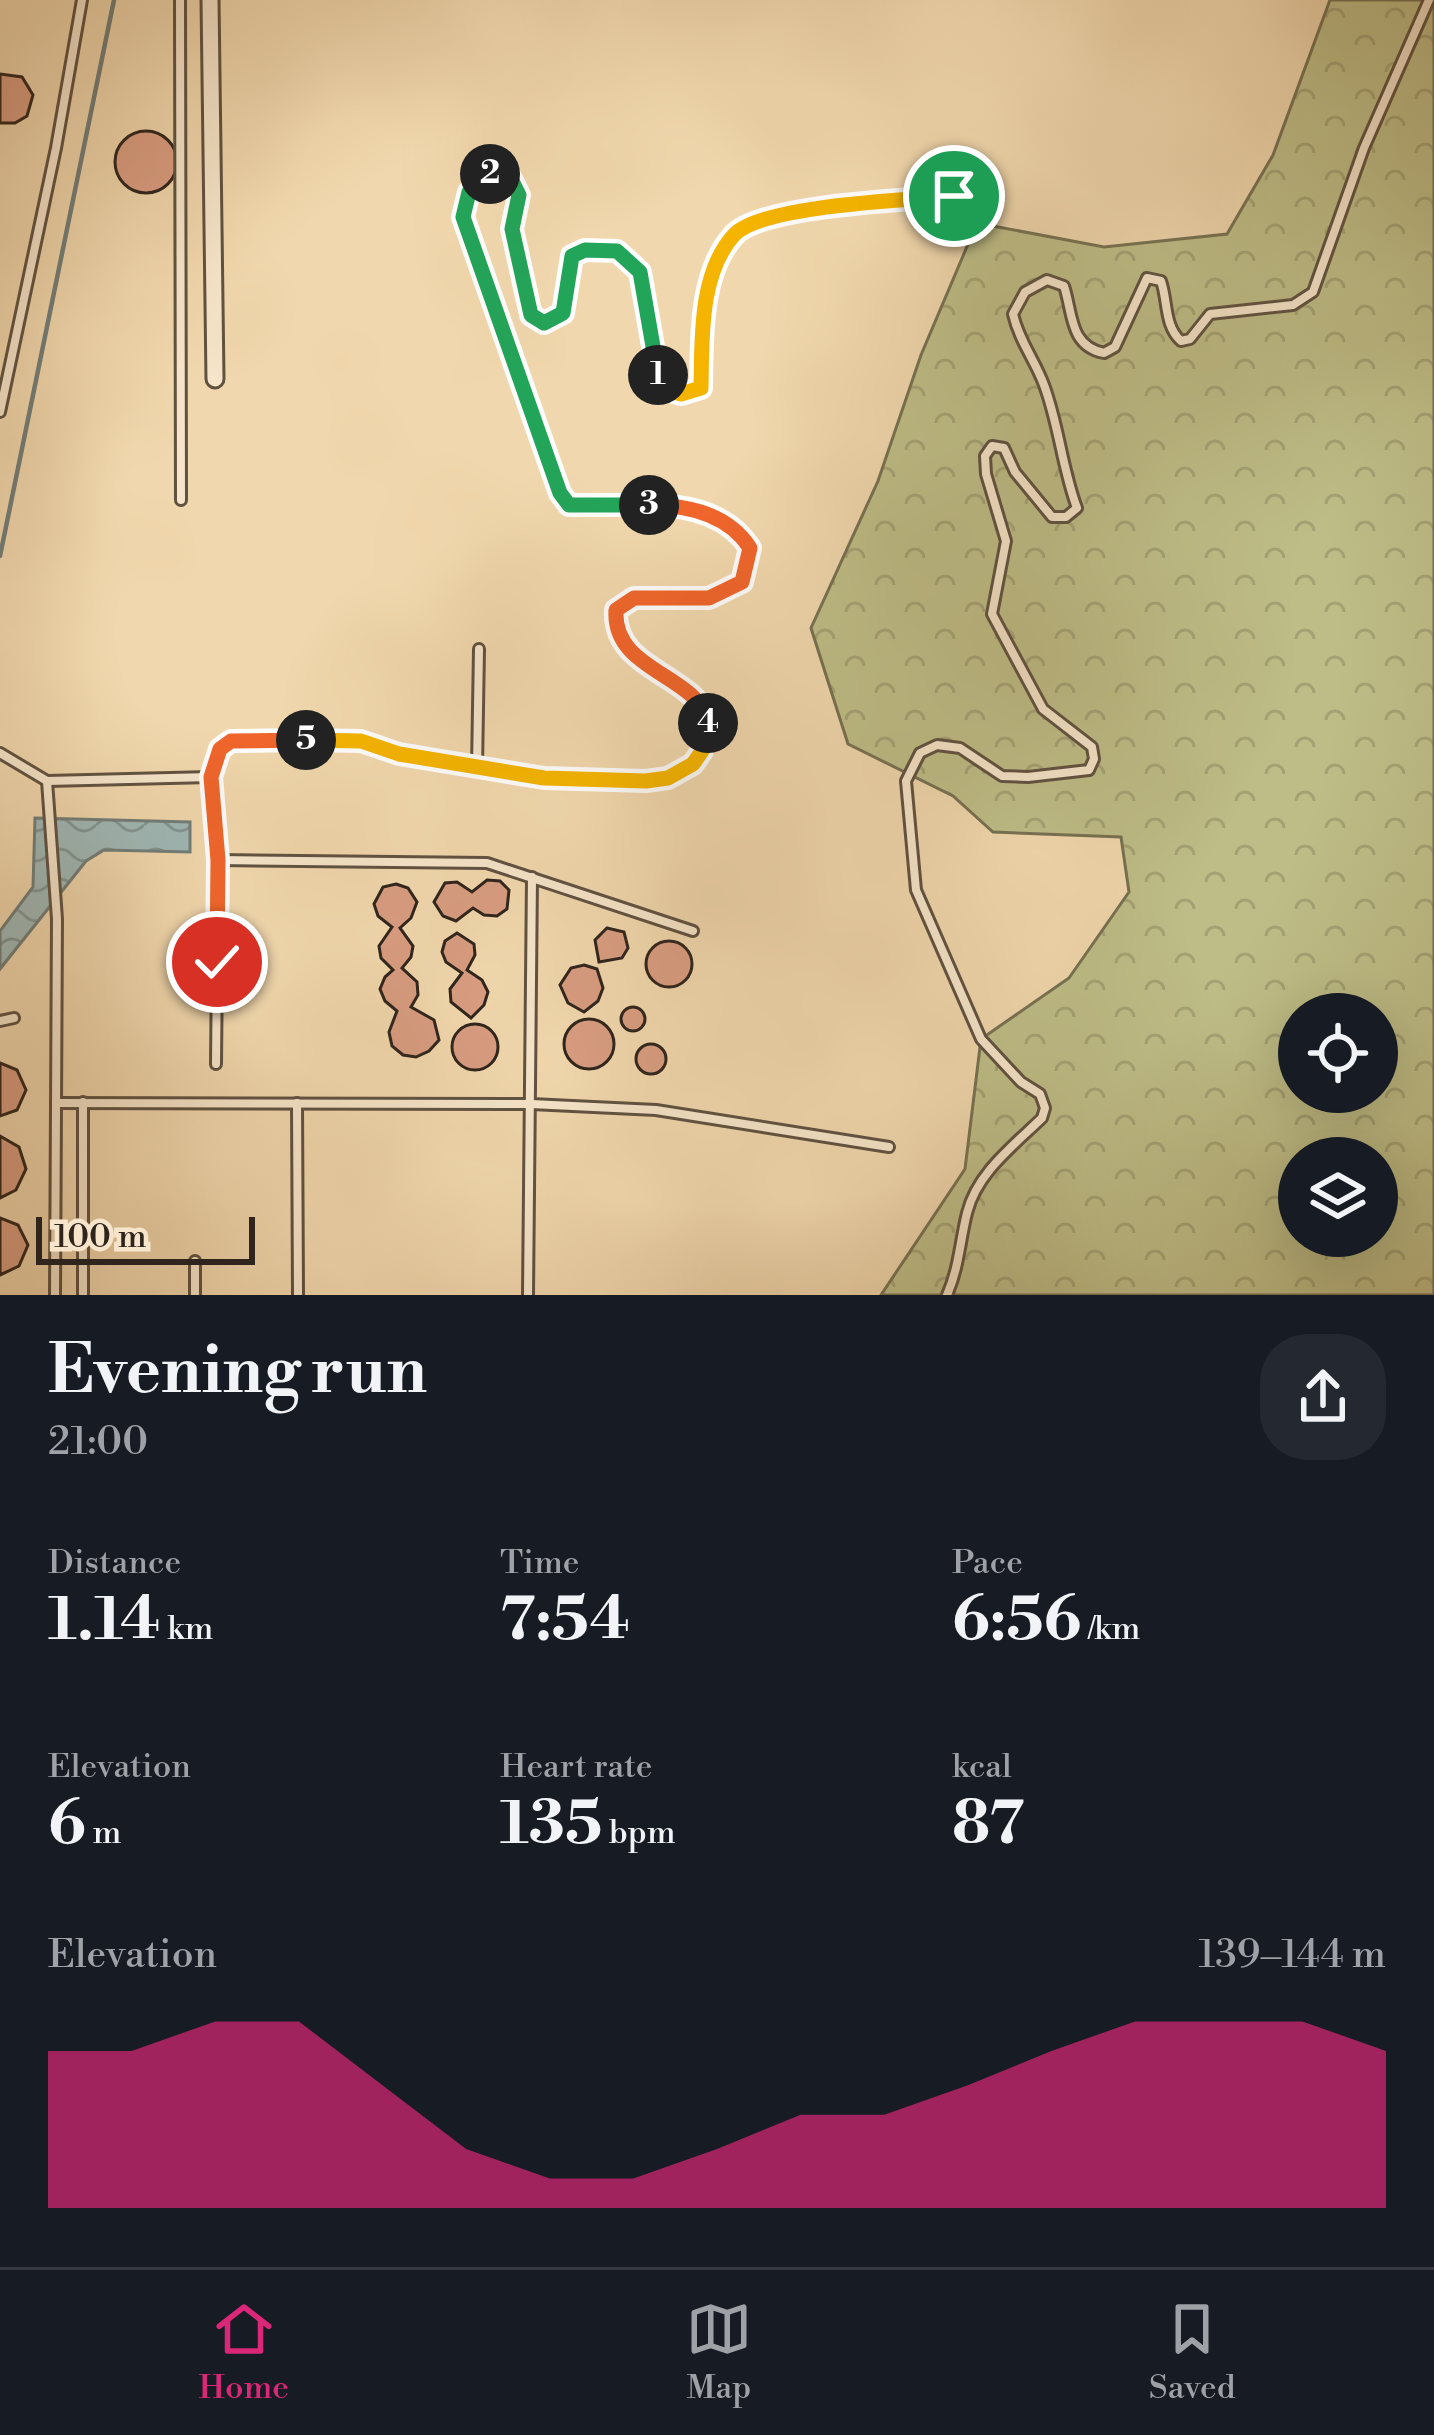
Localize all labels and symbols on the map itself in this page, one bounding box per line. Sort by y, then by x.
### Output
pin: 2 [460,144,520,204]
pin [903,145,1005,247]
pin: 1 [628,345,688,405]
pin: 3 [619,475,679,535]
pin: 4 [678,693,738,753]
pin: 5 [276,710,336,770]
pin [166,911,268,1013]
scale bar [36,1211,255,1264]

